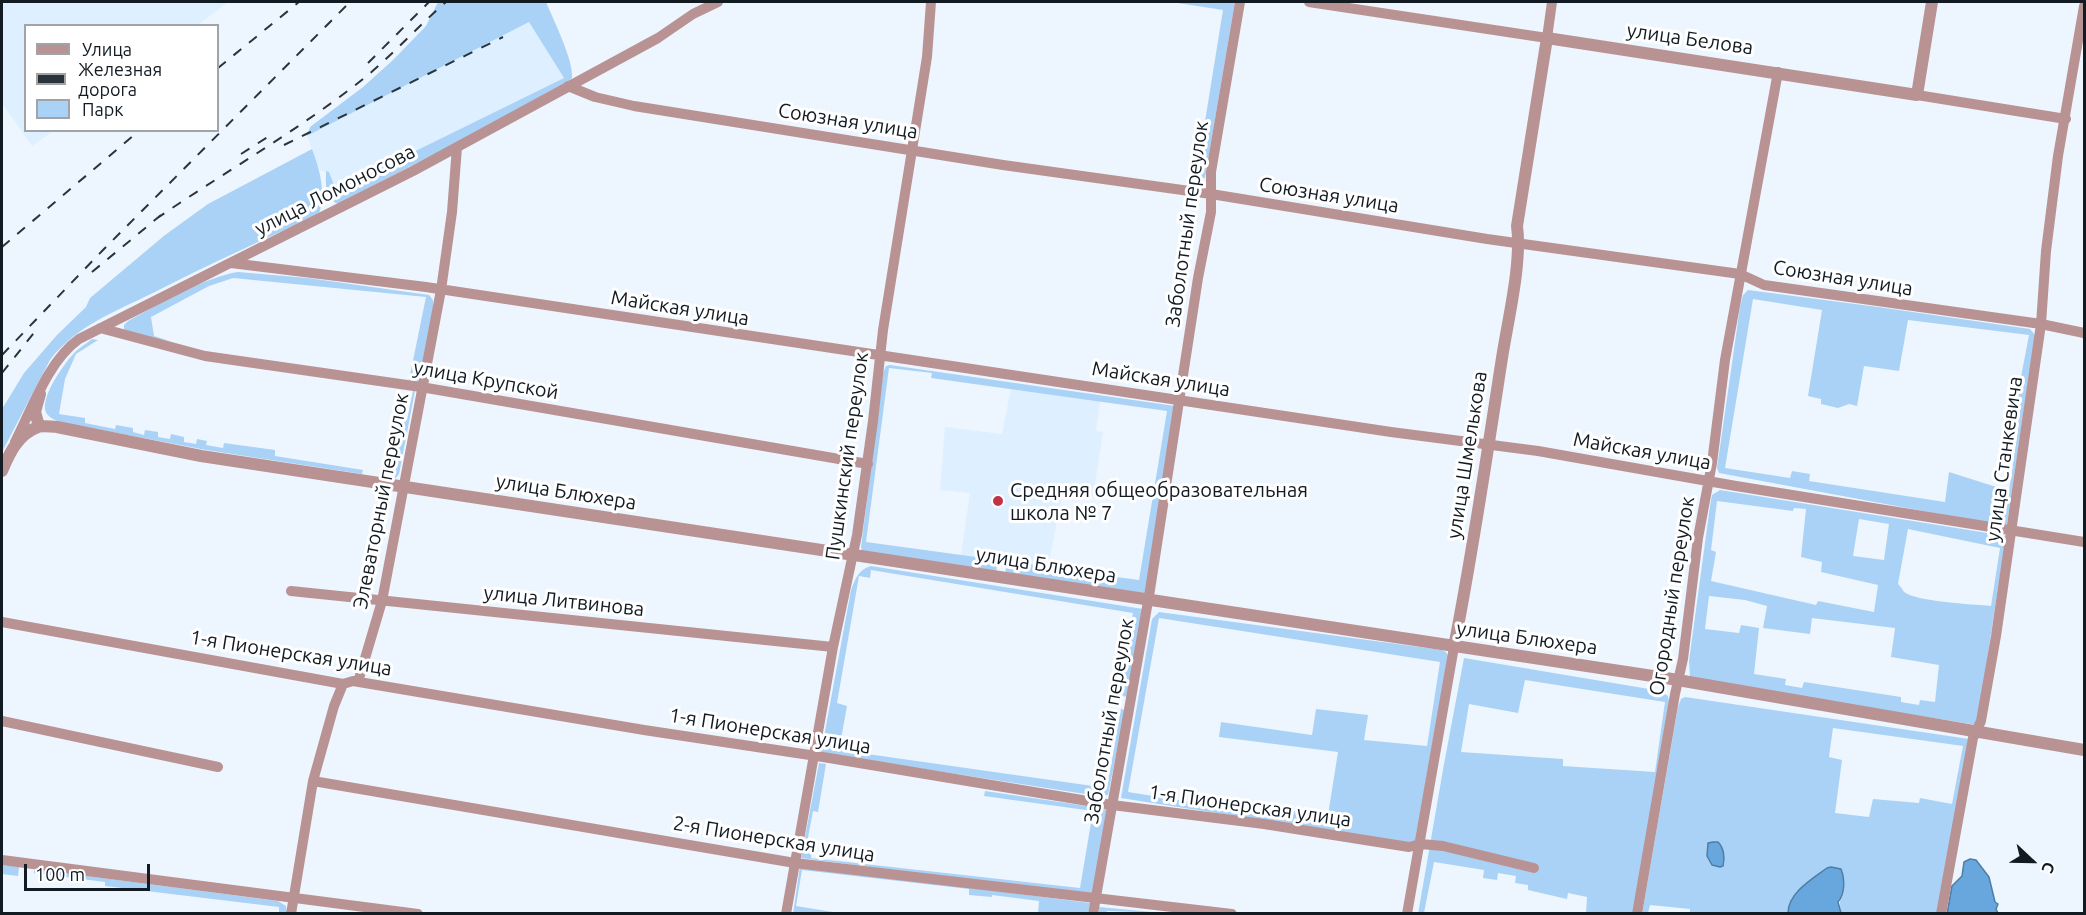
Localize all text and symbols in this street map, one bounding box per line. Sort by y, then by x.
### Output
street label: улица Белова [1625,18,1755,60]
legend [24,24,219,132]
text: Улица [82,39,132,59]
text: Железная дорога [78,59,162,99]
street label: Союзная улица [776,98,920,144]
text: Парк [82,99,123,119]
street label: Заболотный переулок [1161,119,1213,329]
street label: улица Ломоносова [251,139,419,241]
street label: Союзная улица [1257,172,1401,218]
street label: Союзная улица [1771,255,1915,301]
street label: Майская улица [609,285,751,331]
street label: Пушкинский переулок [821,351,873,561]
street label: улица Крупской [412,355,560,405]
street label: Майская улица [1090,356,1232,402]
street label: улица Шмелькова [1442,370,1492,540]
street label: улица Станкевича [1981,375,2027,543]
street label: Элеваторный переулок [348,391,414,611]
street label: Майская улица [1571,427,1713,475]
street label: улица Блюхера [494,469,638,515]
place label: Средняя общеобразовательная школа № 7 [1010,478,1308,525]
marker: Средняя общеобразовательная школа № 7 [991,494,1005,508]
street label: Огородный переулок [1644,495,1700,697]
street label: улица Блюхера [974,542,1118,588]
street label: улица Литвинова [482,581,646,621]
street label: Заболотный переулок [1079,616,1139,826]
street label: улица Блюхера [1455,616,1599,660]
street label: 1-я Пионерская улица [188,625,394,681]
street label: 1-я Пионерская улица [667,703,873,759]
street label: 1-я Пионерская улица [1147,780,1353,832]
street label: 2-я Пионерская улица [671,811,877,867]
north arrow [2002,831,2062,891]
scale bar [27,852,153,890]
text: С [2038,860,2059,876]
text: 100 m [35,864,85,884]

